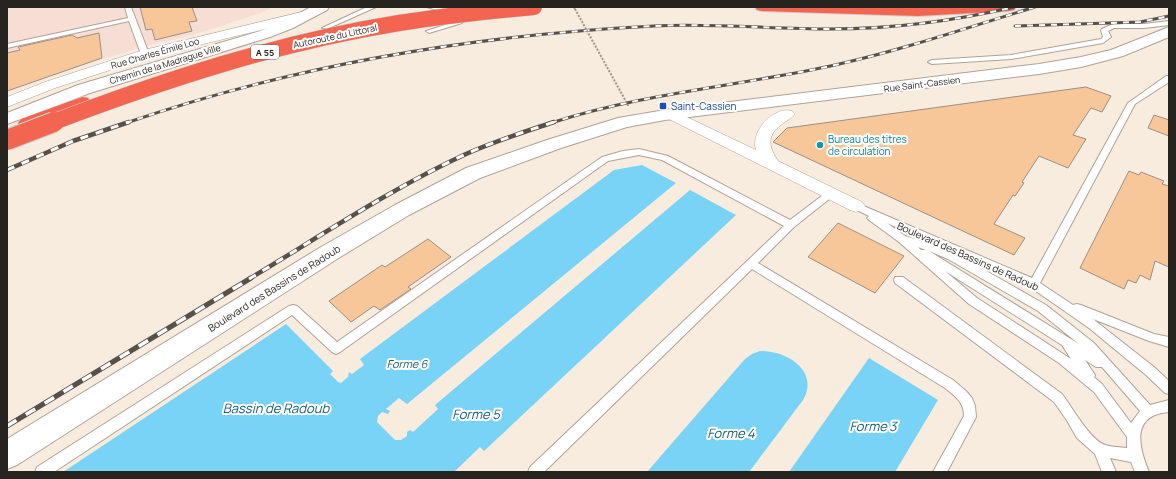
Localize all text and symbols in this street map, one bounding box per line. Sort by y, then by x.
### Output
street label: Autoroute du Littoral [292,21,378,51]
street label: Rue Charles Émile Loo [109,34,201,72]
street label: Chemin de la Madrague Ville [108,41,222,87]
road number: A 55 [251,45,279,59]
street label: Rue Saint-Cassien [883,73,961,95]
place label: Saint-Cassien [671,99,736,113]
marker: Saint-Cassien [658,101,668,111]
place label: Bureau des titres de circulation [828,132,907,158]
marker: Bureau des titres de circulation [815,140,825,150]
street label: Boulevard des Bassins de Radoub [895,218,1041,294]
street label: Boulevard des Bassins de Radoub [205,241,343,335]
water label: Forme 6 [387,356,428,371]
water label: Bassin de Radoub [223,399,330,417]
water label: Forme 5 [452,405,501,423]
water label: Forme 3 [849,417,898,435]
water label: Forme 4 [707,424,755,442]

